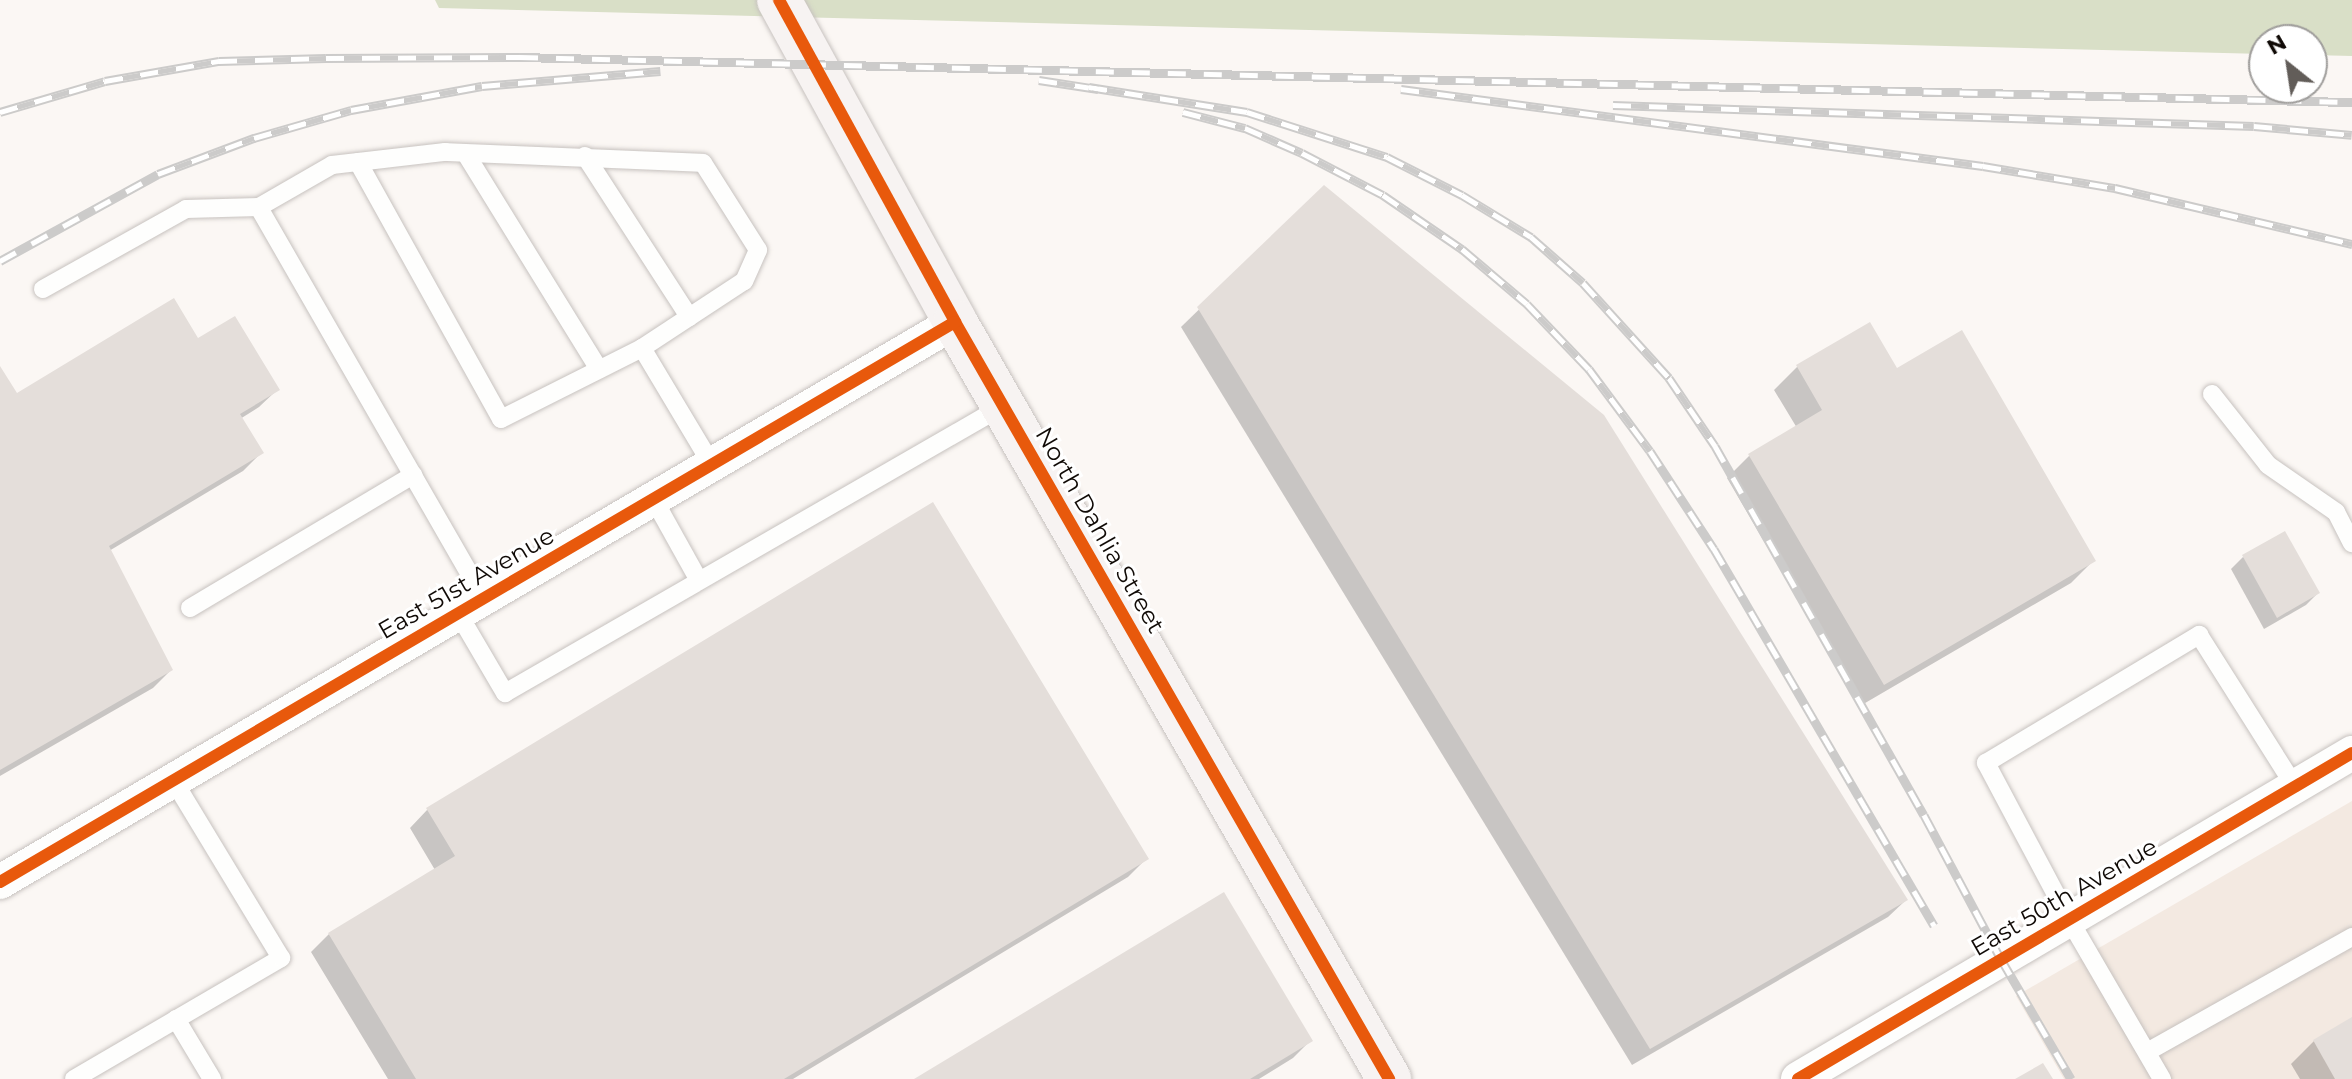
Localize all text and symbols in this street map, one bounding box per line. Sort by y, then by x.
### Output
north arrow [2248,24,2328,104]
text: N [2262,28,2291,61]
street label: North Dahlia Street [1029,422,1171,638]
street label: East 51st Avenue [373,521,559,645]
street label: East 50th Avenue [1966,832,2162,962]

